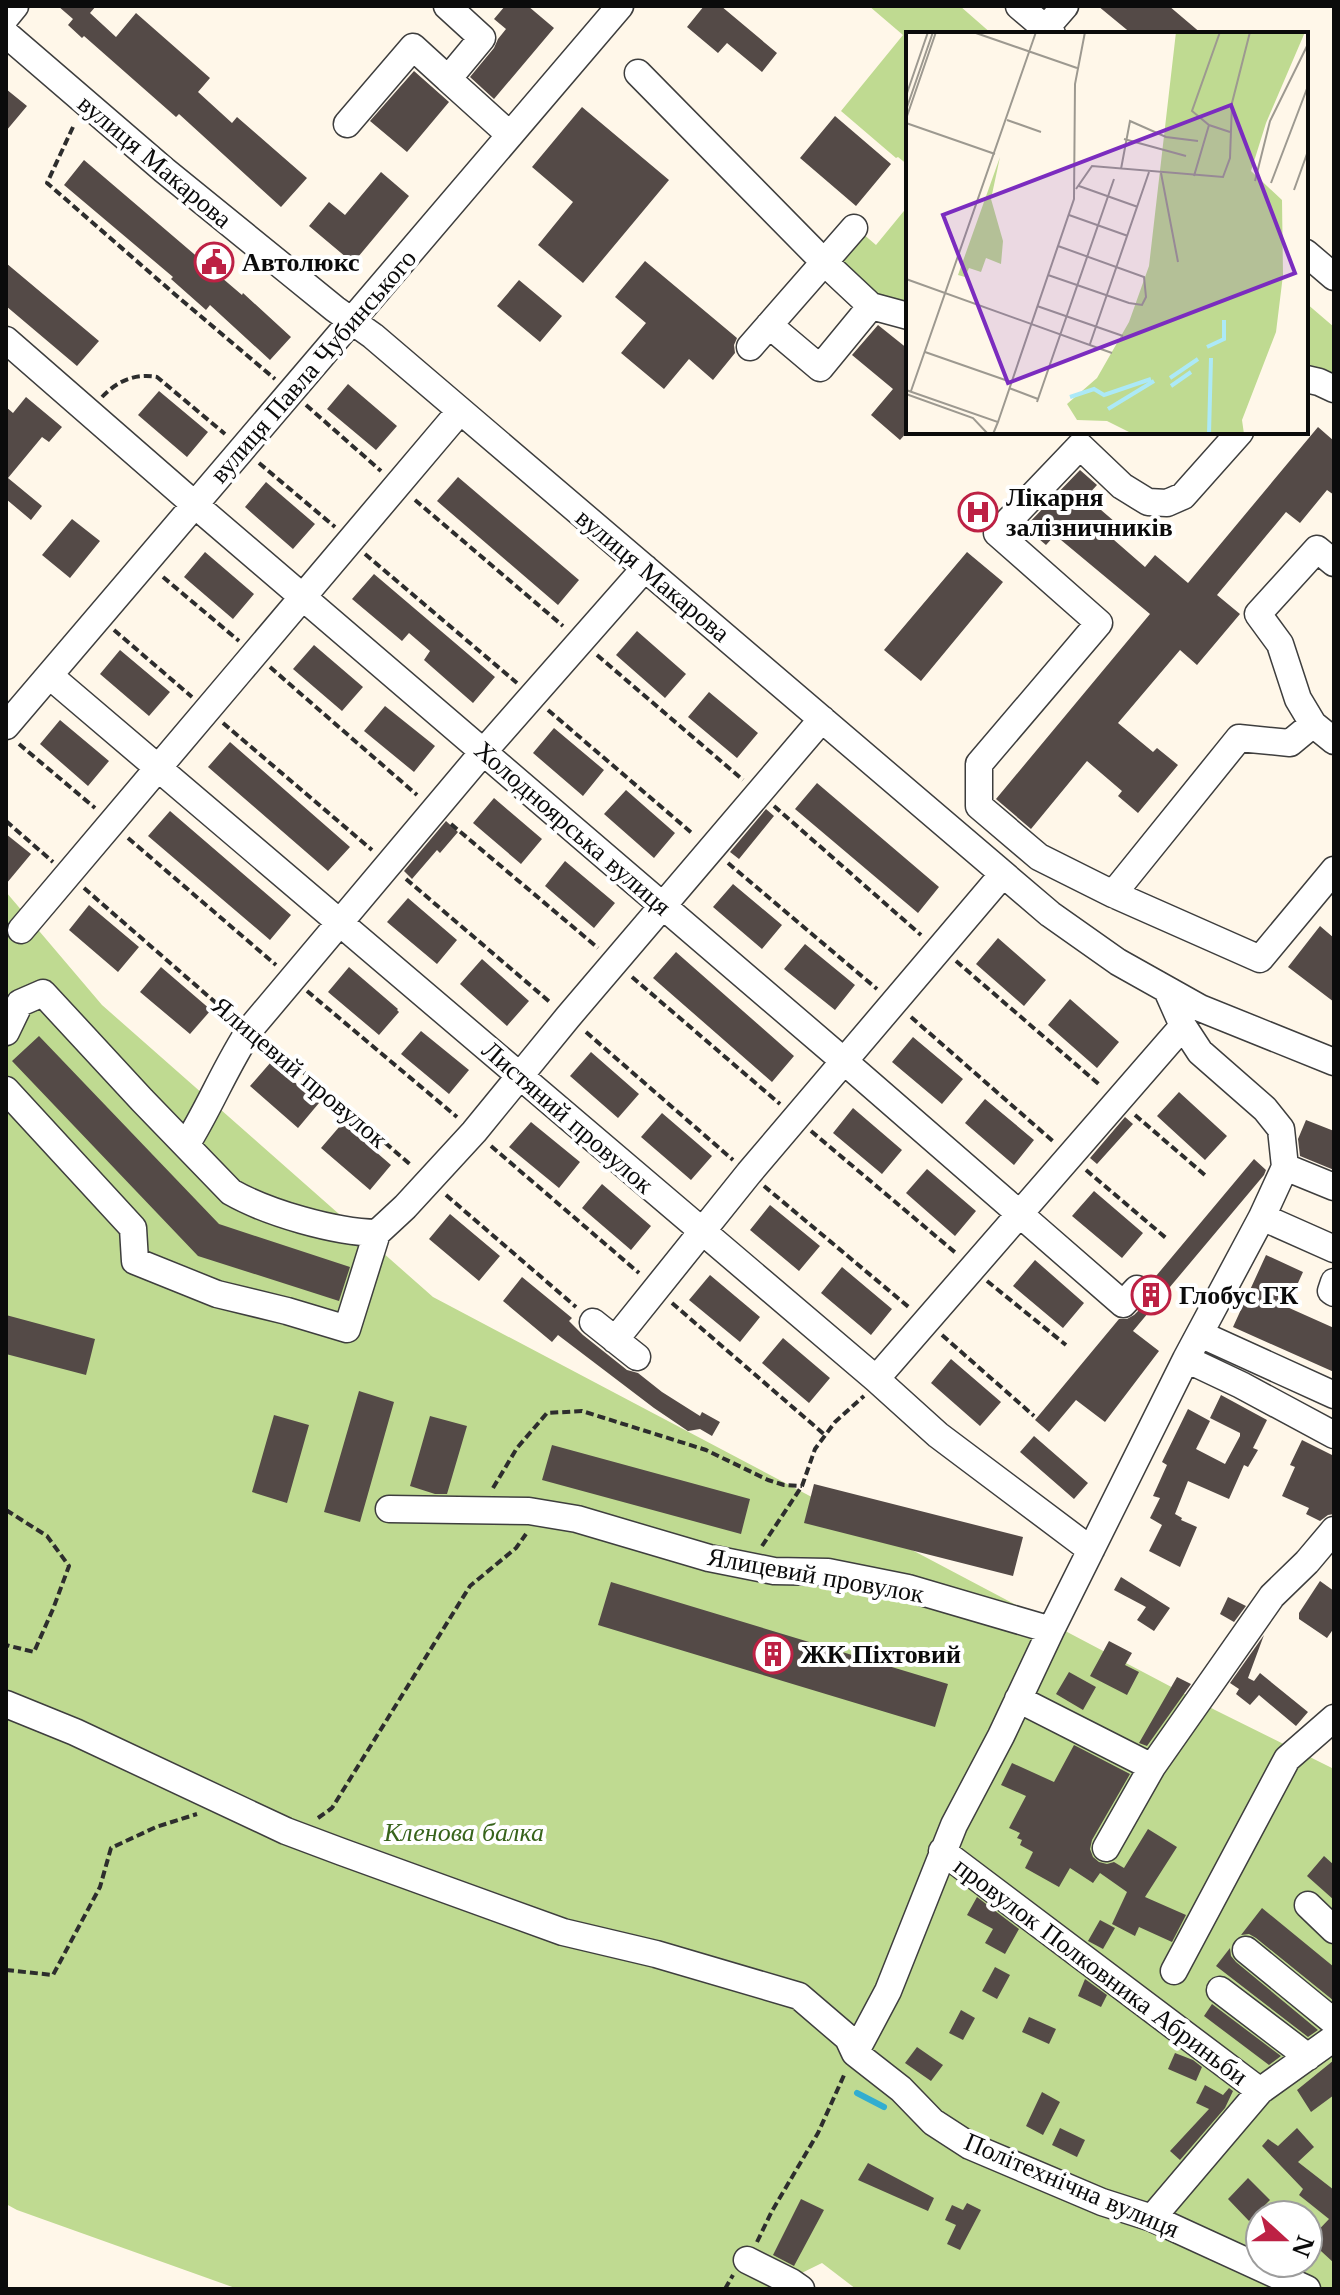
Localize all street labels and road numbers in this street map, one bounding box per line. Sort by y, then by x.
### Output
street label: вулиця Макарова [71,87,239,235]
street label: вулиця Павла Чубинського [203,243,423,489]
street label: вулиця Макарова [569,501,737,649]
street label: Холодноярська вулиця [468,734,678,922]
street label: Ялицевий провулок [206,989,394,1155]
street label: Листяний провулок [476,1034,661,1201]
street label: Ялицевий провулок [705,1540,927,1610]
street label: провулок Полковника Абриньби [948,1850,1254,2092]
street label: Політехнічна вулиця [960,2125,1184,2245]

